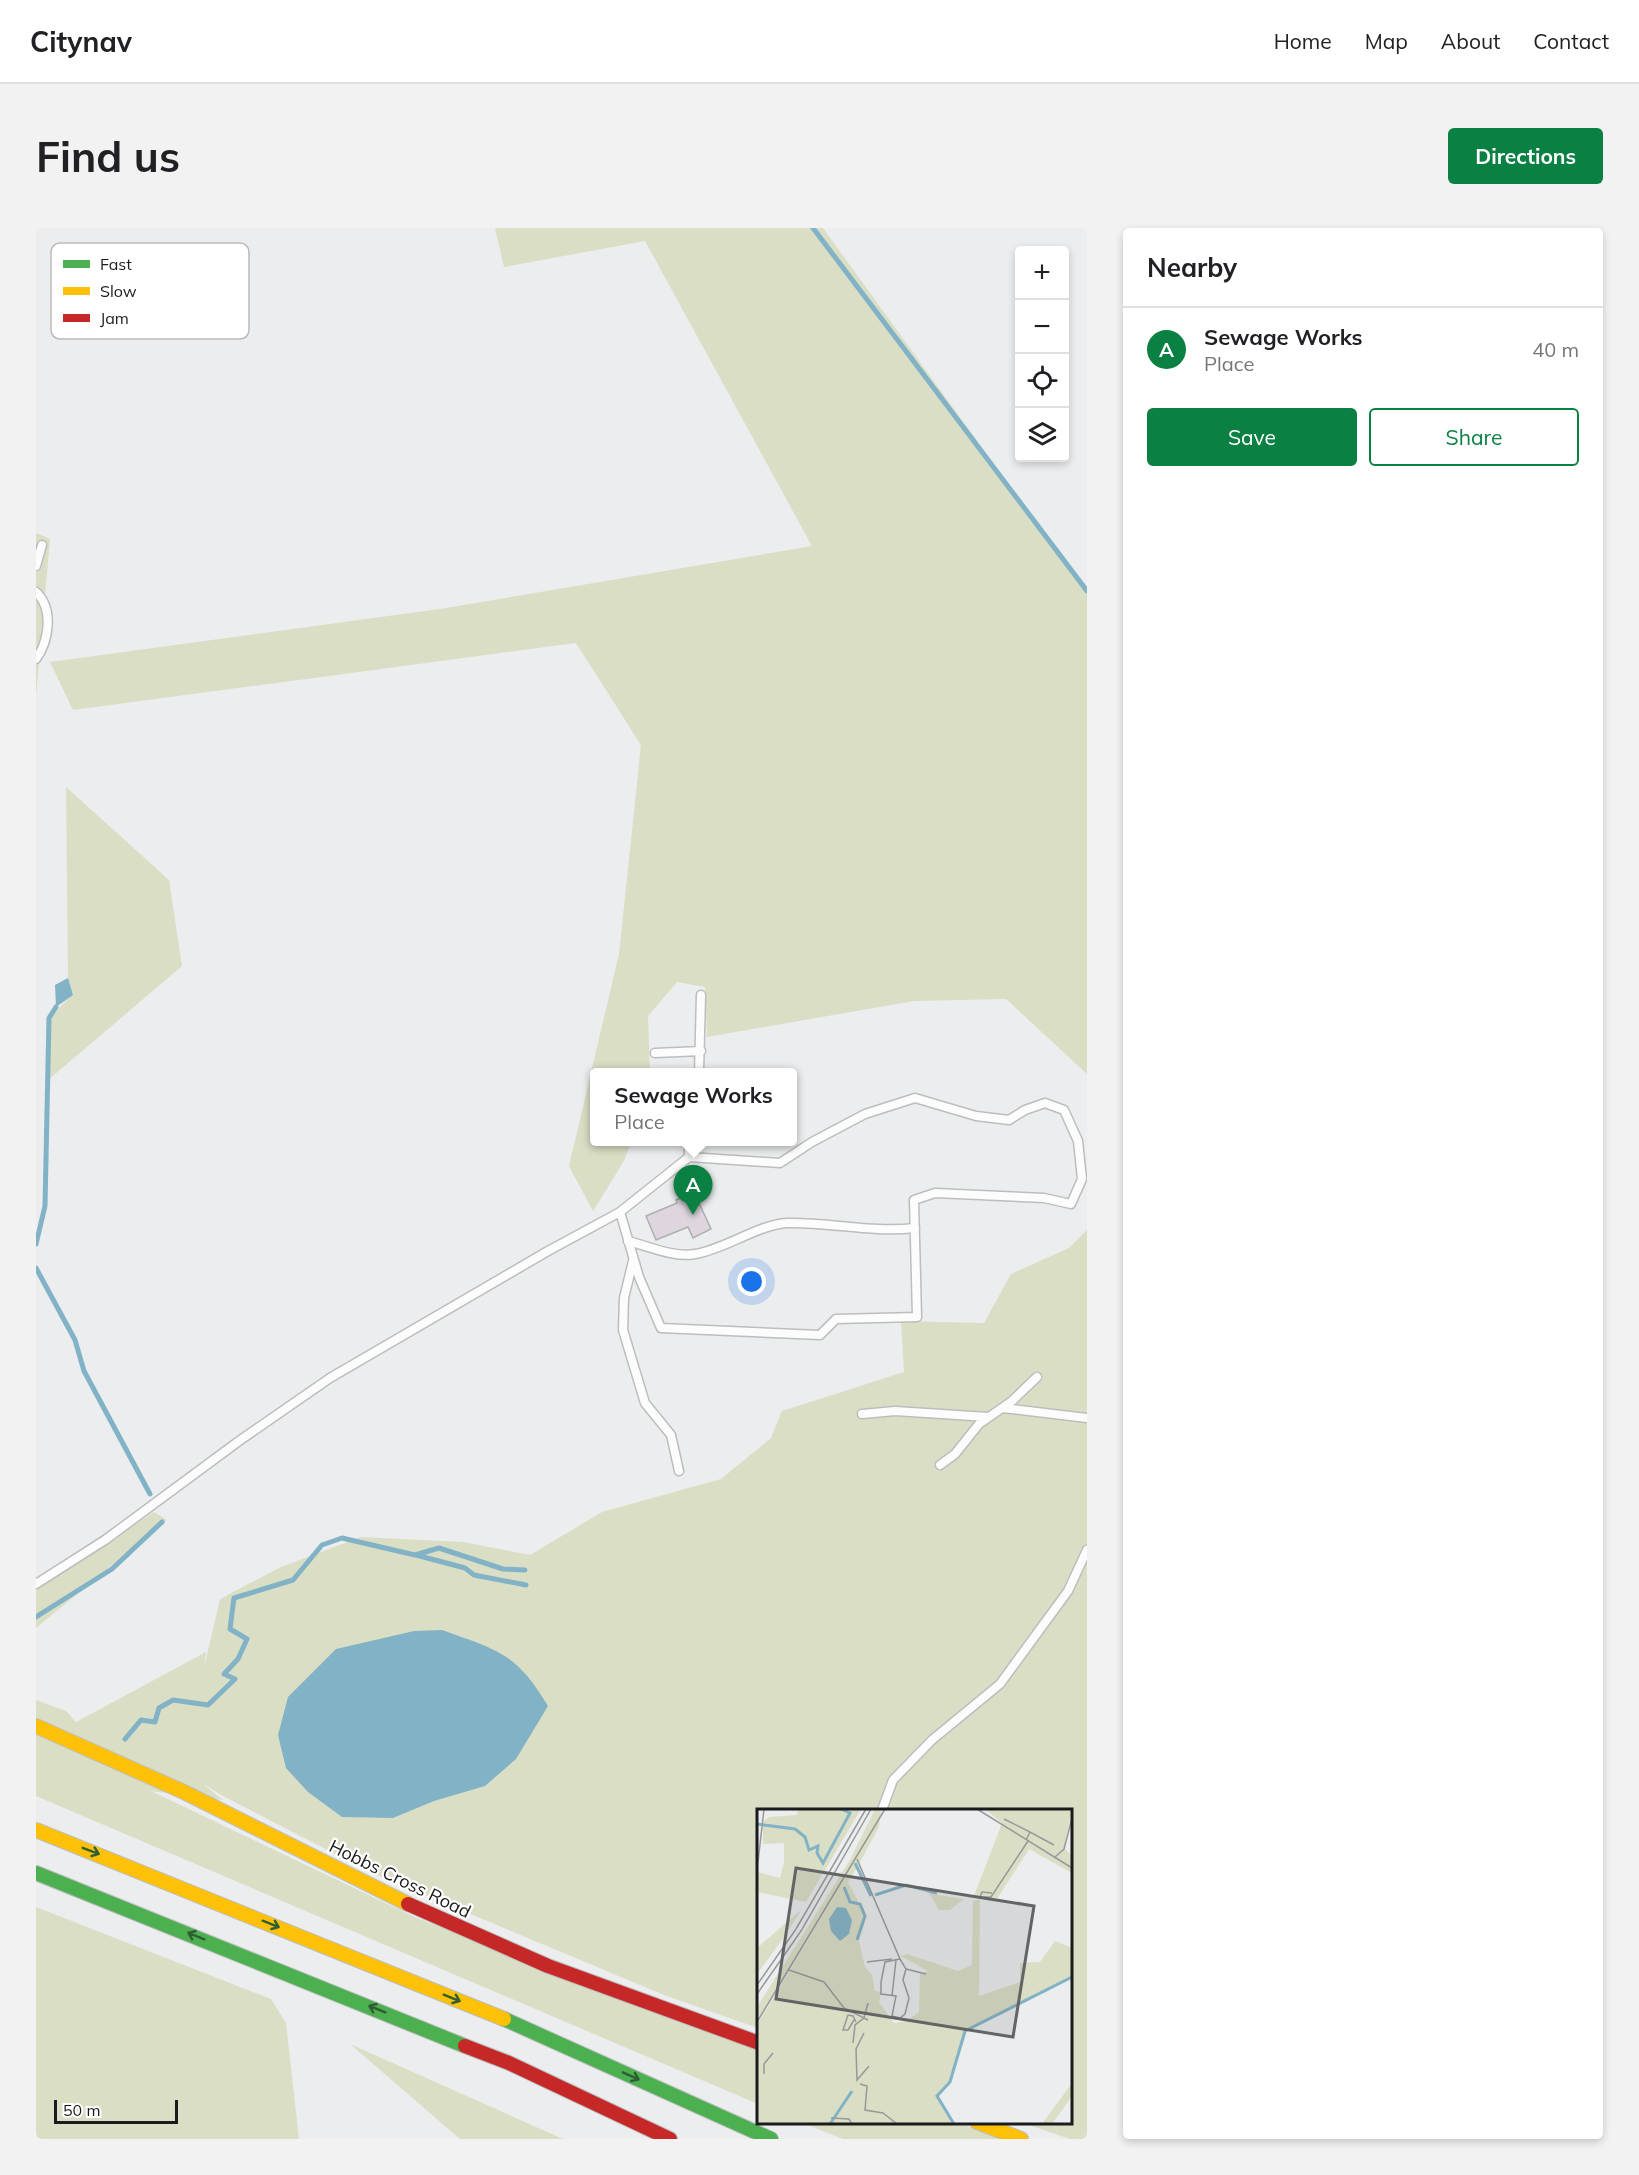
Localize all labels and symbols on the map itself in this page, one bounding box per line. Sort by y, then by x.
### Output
legend [51,243,249,339]
text: Fast [100,254,132,274]
text: Slow [100,281,137,301]
text: Jam [100,308,129,328]
pin: A [674,1166,712,1215]
your location [737,1267,766,1296]
inset map [757,1809,1072,2124]
street label: Hobbs Cross Road [326,1834,475,1923]
one-way arrow [81,1846,100,1857]
one-way arrow [262,1919,280,1930]
one-way arrow [187,1929,206,1940]
one-way arrow [442,1993,461,2004]
one-way arrow [368,2003,386,2014]
one-way arrow [621,2070,639,2082]
scale bar [54,2097,178,2124]

